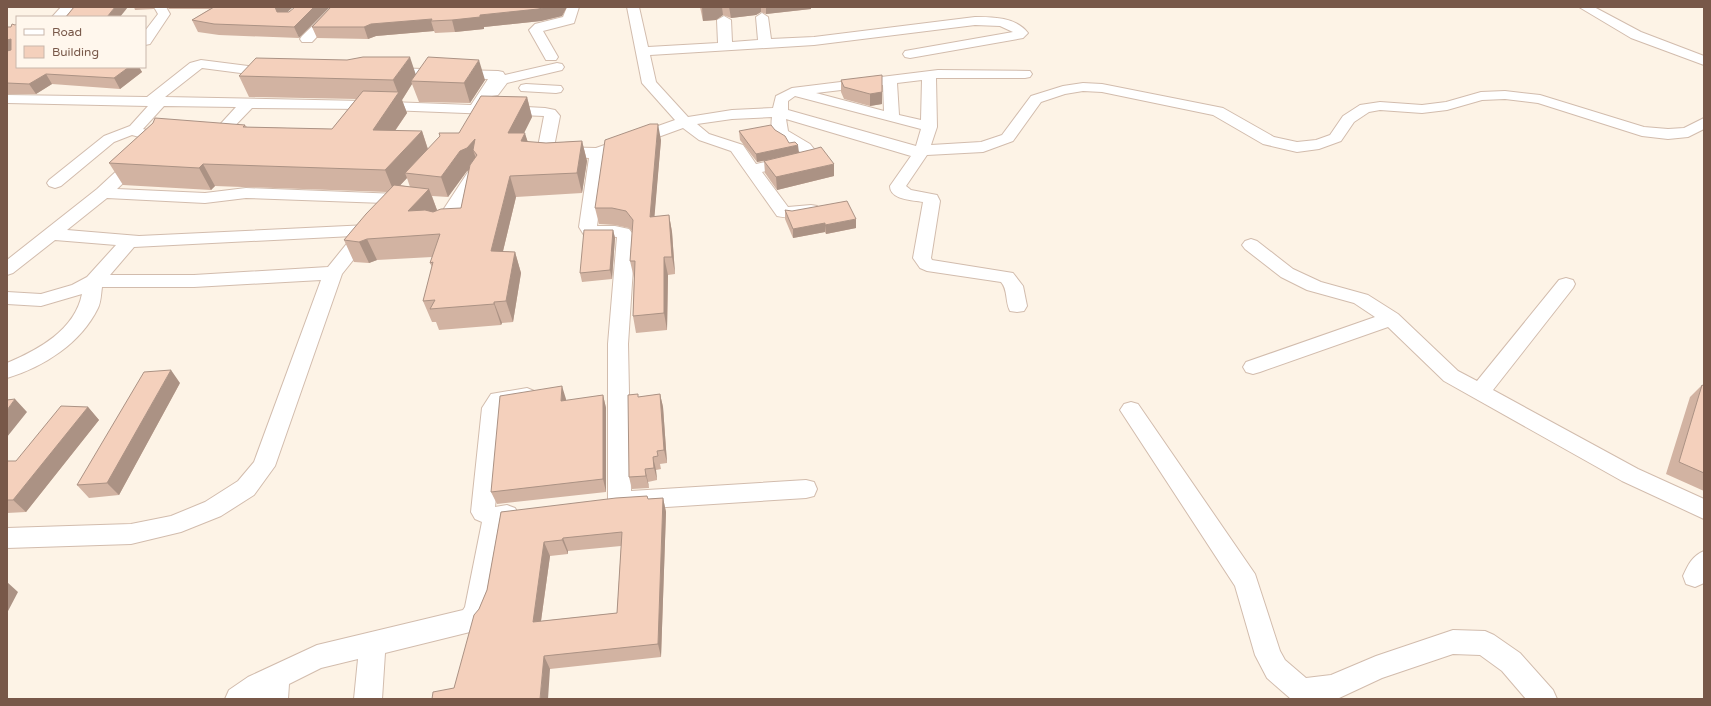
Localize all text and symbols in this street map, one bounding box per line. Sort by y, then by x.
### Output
legend [16,16,146,68]
text: Road [52,25,82,39]
text: Building [52,45,99,59]

